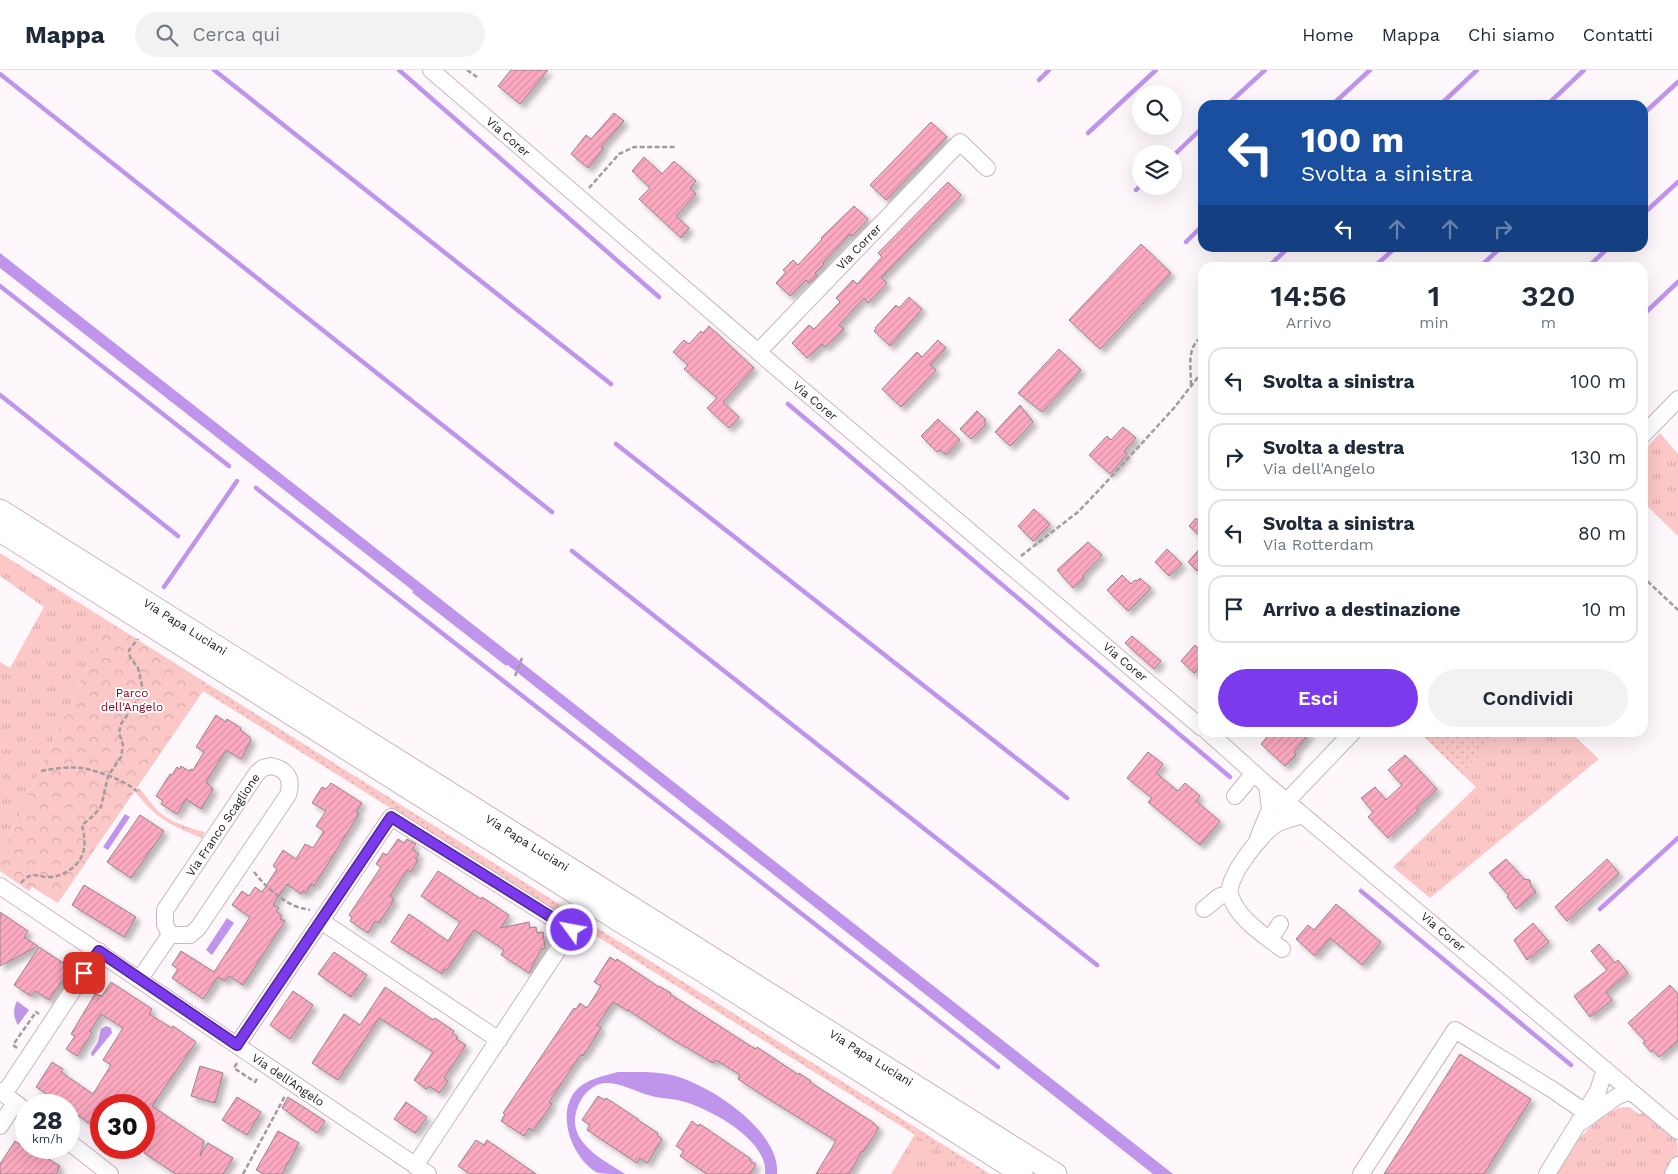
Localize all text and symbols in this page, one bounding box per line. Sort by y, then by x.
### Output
search box [135,12,485,57]
text: Mappa [25,21,105,49]
icon: search [153,21,181,49]
text: Cerca qui [193,23,280,46]
text: Home [1302,24,1354,45]
text: Mappa [1382,24,1440,45]
text: Chi siamo [1468,24,1555,45]
text: Contatti [1583,24,1653,45]
map controls [1132,85,1182,195]
button: search [1132,85,1182,135]
street label: Via Corer [483,114,533,160]
text: 100 m [1301,119,1404,161]
icon: left [1218,120,1283,185]
button: layers [1132,145,1182,195]
text: Svolta a sinistra [1301,161,1473,186]
icon: left [1330,215,1358,243]
icon: ahead [1383,215,1411,243]
icon: ahead [1436,215,1464,243]
icon: right [1489,215,1517,243]
street label: Via Correr [834,221,884,273]
text: 14:56 [1270,278,1347,313]
text: 1 [1428,278,1440,313]
text: 320 [1521,278,1576,313]
text: Arrivo [1286,313,1332,332]
text: min [1419,313,1449,332]
text: m [1541,313,1556,332]
icon: left [1220,367,1248,395]
text: Svolta a sinistra [1263,370,1414,393]
text: 100 m [1570,370,1626,393]
street label: Via Corer [790,378,840,424]
text: Svolta a destra [1263,436,1404,459]
icon: right [1220,443,1248,471]
text: 130 m [1571,446,1626,469]
text: Via dell'Angelo [1263,459,1375,478]
text: Svolta a sinistra [1263,512,1414,535]
icon: left [1220,519,1248,547]
text: 80 m [1578,522,1626,545]
text: Via Rotterdam [1263,535,1374,554]
icon: arrive [1220,595,1248,623]
street label: Via Papa Luciani [141,596,229,658]
text: Arrivo a destinazione [1263,598,1460,621]
text: 10 m [1582,598,1626,621]
street label: Via Corer [1100,639,1150,685]
button: Esci [1218,669,1418,727]
button: Condividi [1428,669,1628,727]
park label: Parco dell'Angelo [101,686,163,714]
street label: Via Franco Scaglione [183,771,263,879]
street label: Via Papa Luciani [483,812,571,874]
position arrow [545,903,597,955]
street label: Via Corer [1418,909,1468,955]
pin [63,952,105,994]
icon: arrive [70,959,98,987]
street label: Via Papa Luciani [827,1027,915,1089]
street label: Via dell'Angelo [249,1051,327,1109]
speed limit sign: 30 [90,1094,155,1159]
text: 28 [32,1106,63,1135]
text: km/h [32,1132,63,1146]

